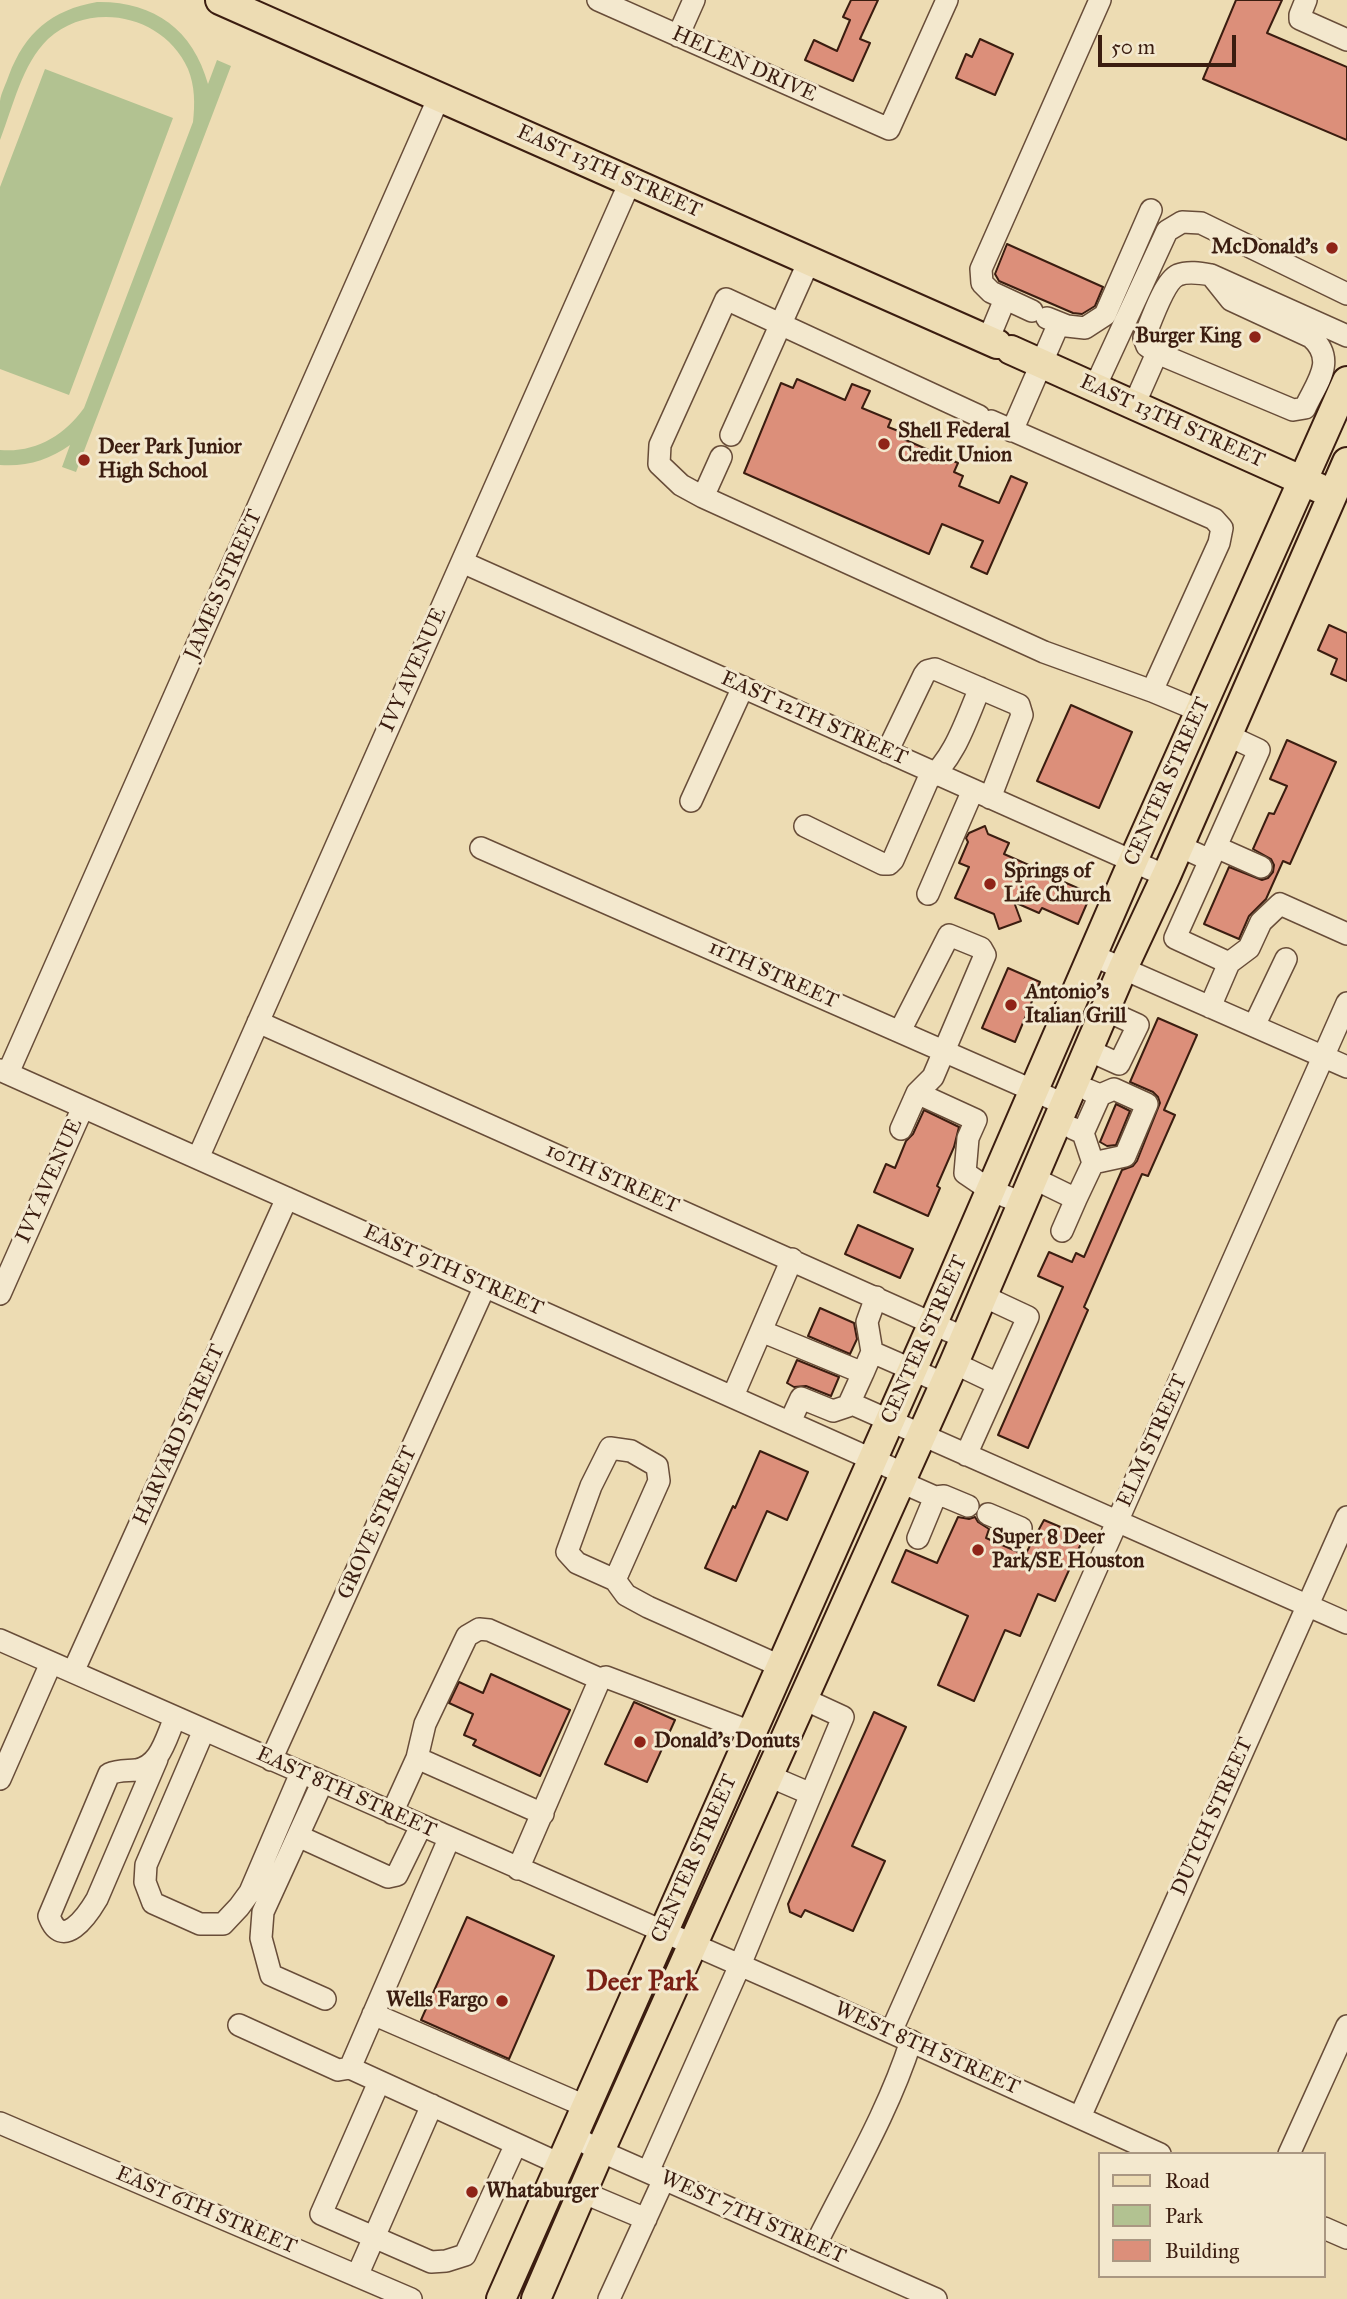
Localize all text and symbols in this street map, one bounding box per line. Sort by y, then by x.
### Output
scale bar [1102,21,1240,65]
street label: HELEN DRIVE [668,22,820,108]
text: 50 m [1111,34,1155,60]
street label: EAST 13TH STREET [513,120,705,224]
place label: McDonald's [1211,235,1318,261]
marker: McDonald's [1324,240,1340,256]
place label: Burger King [1135,324,1241,350]
marker: Burger King [1247,329,1263,345]
street label: EAST 13TH STREET [1076,370,1268,474]
place label: Shell Federal Credit Union [898,419,1012,469]
place label: Deer Park Junior High School [98,435,242,485]
marker: Shell Federal Credit Union [876,436,892,452]
marker: Deer Park Junior High School [76,452,92,468]
street label: JAMES STREET [180,506,268,664]
street label: IVY AVENUE [375,604,453,736]
street label: EAST 12TH STREET [717,666,911,772]
street label: CENTER STREET [1120,694,1216,870]
place label: Springs of Life Church [1004,859,1111,909]
marker: Springs of Life Church [982,876,998,892]
street label: 11TH STREET [704,935,842,1015]
place label: Antonio's Italian Grill [1025,980,1126,1030]
marker: Antonio's Italian Grill [1003,997,1019,1013]
street label: IVY AVENUE [11,1115,89,1247]
street label: 10TH STREET [541,1138,683,1220]
street label: EAST 9TH STREET [359,1220,547,1322]
street label: CENTER STREET [877,1252,973,1428]
street label: HARVARD STREET [129,1341,231,1529]
street label: ELM STREET [1113,1371,1193,1511]
street label: GROVE STREET [333,1443,423,1603]
place label: Super 8 Deer Park/SE Houston [992,1525,1144,1575]
marker: Super 8 Deer Park/SE Houston [970,1542,986,1558]
place label: Donald's Donuts [654,1729,800,1755]
marker: Donald's Donuts [632,1734,648,1750]
street label: DUTCH STREET [1167,1734,1259,1900]
street label: EAST 8TH STREET [252,1742,440,1844]
street label: CENTER STREET [647,1771,743,1947]
district label: Deer Park [586,1966,698,2000]
place label: Wells Fargo [386,1988,488,2014]
marker: Wells Fargo [494,1993,510,2009]
street label: WEST 8TH STREET [831,1997,1023,2101]
legend [1098,2152,1326,2278]
street label: EAST 6TH STREET [112,2162,300,2260]
street label: WEST 7TH STREET [657,2166,849,2270]
text: Road [1165,2168,1210,2194]
place label: Whataburger [486,2179,599,2205]
marker: Whataburger [464,2184,480,2200]
text: Park [1165,2203,1203,2229]
text: Building [1165,2238,1239,2264]

